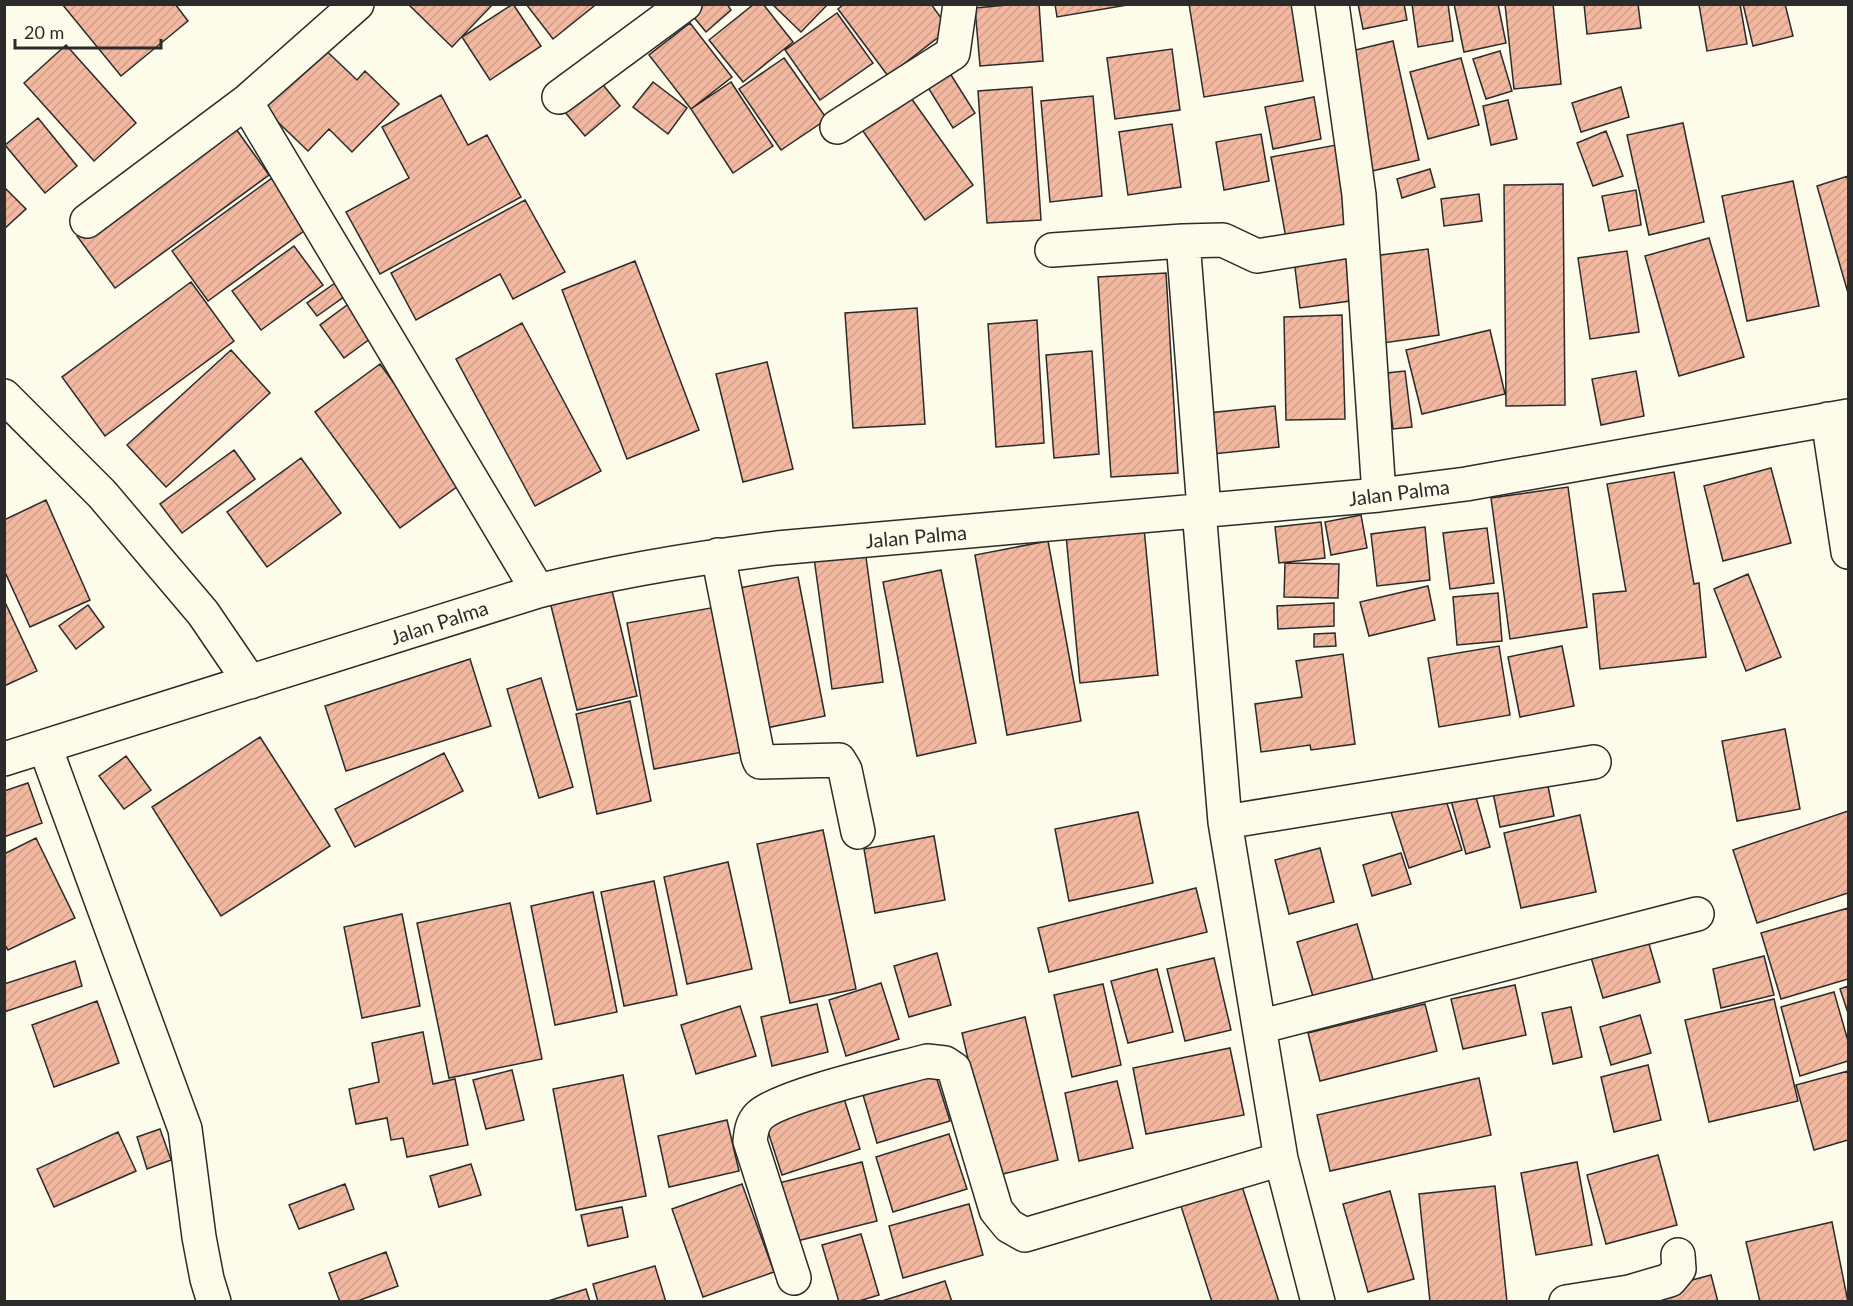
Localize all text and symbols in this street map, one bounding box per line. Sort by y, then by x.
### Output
scale bar [15,12,160,50]
text: 20 m [24,21,64,43]
street label: Jalan Palma [1347,474,1451,510]
street label: Jalan Palma [864,520,968,552]
street label: Jalan Palma [387,595,491,649]

